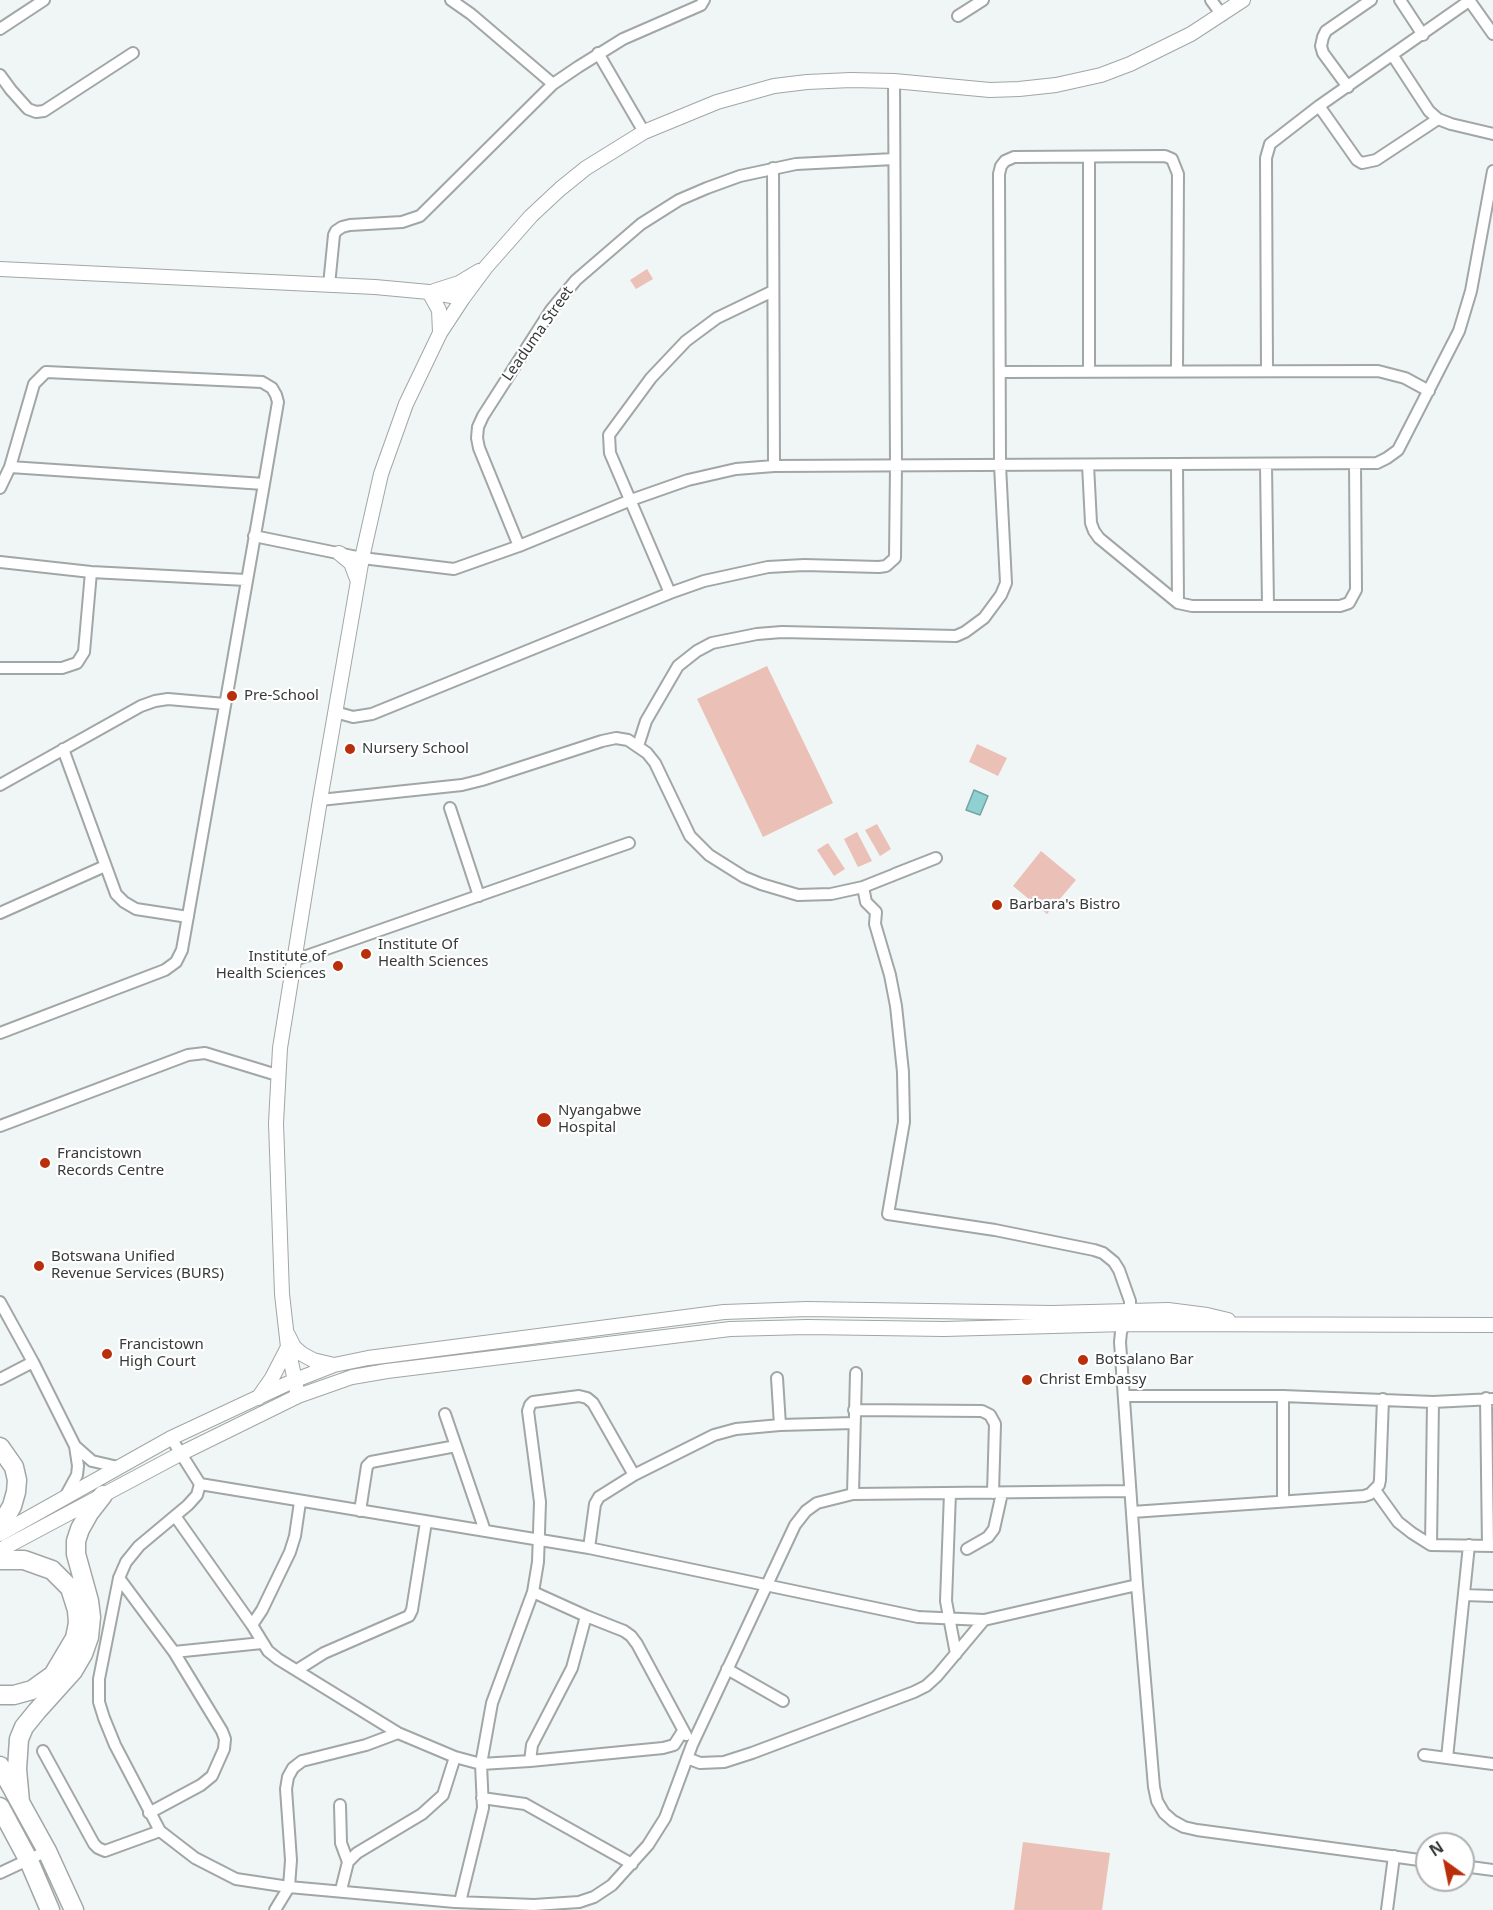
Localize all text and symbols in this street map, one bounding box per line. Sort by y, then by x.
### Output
street label: Leaduma Street [499,283,577,385]
place label: Pre-School [244,687,319,705]
marker: Pre-School [225,689,239,703]
place label: Nursery School [362,740,469,758]
marker: Nursery School [343,742,357,756]
place label: Barbara's Bistro [1009,896,1120,914]
marker: Barbara's Bistro [990,898,1004,912]
place label: Institute Of Health Sciences [378,936,488,971]
marker: Institute Of Health Sciences [359,947,373,961]
place label: Institute of Health Sciences [216,948,326,983]
marker: Institute of Health Sciences [331,959,345,973]
place label: Nyangabwe Hospital [558,1102,642,1137]
marker: Nyangabwe Hospital [535,1111,553,1129]
place label: Francistown Records Centre [57,1145,164,1180]
marker: Francistown Records Centre [38,1156,52,1170]
place label: Botswana Unified Revenue Services (BURS) [51,1248,224,1283]
marker: Botswana Unified Revenue Services (BURS) [32,1259,46,1273]
place label: Francistown High Court [119,1336,204,1371]
marker: Francistown High Court [100,1347,114,1361]
place label: Botsalano Bar [1095,1351,1194,1369]
marker: Botsalano Bar [1076,1353,1090,1367]
place label: Christ Embassy [1039,1371,1146,1389]
marker: Christ Embassy [1020,1373,1034,1387]
north arrow [1415,1832,1475,1892]
text: N [1425,1836,1448,1861]

